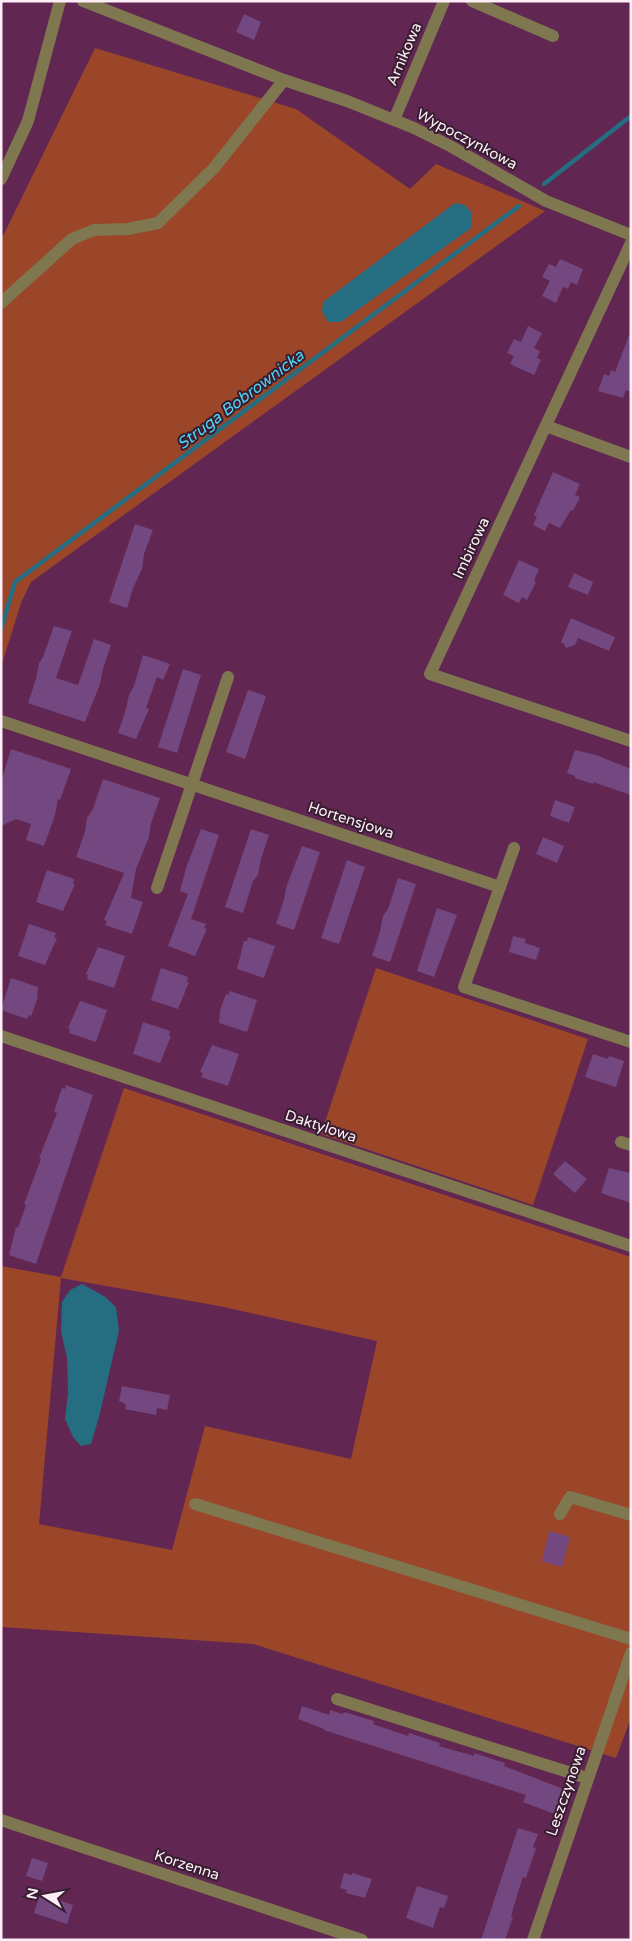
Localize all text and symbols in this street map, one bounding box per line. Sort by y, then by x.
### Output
street label: Arnikowa [383,20,425,88]
street label: Wypoczynkowa [414,105,520,173]
water label: Struga Bobrownicka [173,345,309,454]
street label: Imbirowa [449,514,493,582]
street label: Hortensjowa [306,798,396,842]
street label: Daktylowa [283,1106,359,1146]
street label: Leszczynowa [542,1744,590,1838]
street label: Korzenna [152,1846,222,1884]
north arrow [20,1871,70,1921]
text: N [23,1886,42,1901]

